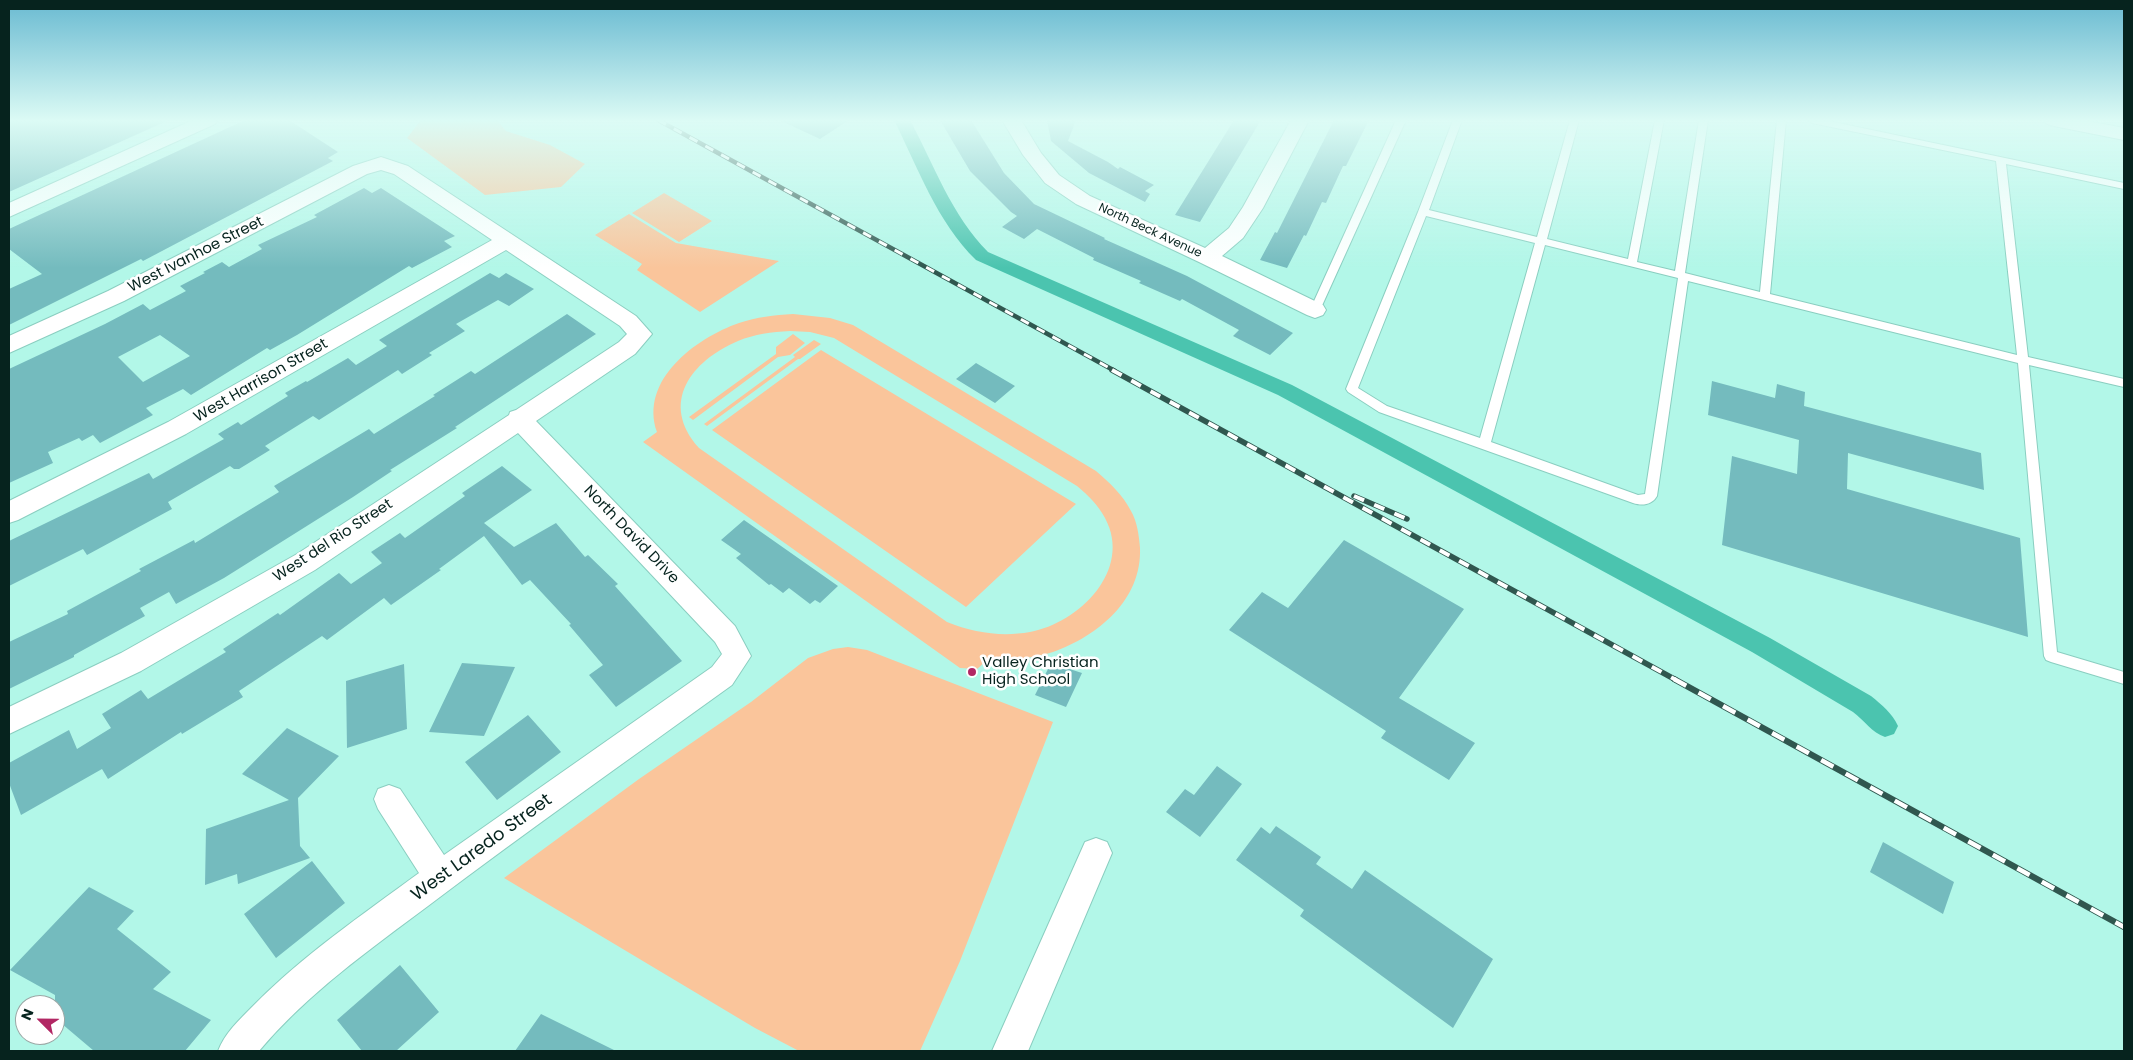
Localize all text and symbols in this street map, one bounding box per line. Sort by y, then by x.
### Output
street label: North Beck Avenue [1096,201,1204,261]
street label: West Ivanhoe Street [125,213,267,297]
street label: West Harrison Street [191,335,331,427]
street label: North David Drive [580,482,682,588]
street label: West del Rio Street [270,496,396,586]
place label: Valley Christian High School [982,654,1099,689]
marker: Valley Christian High School [966,666,978,678]
street label: West Laredo Street [407,790,557,906]
north arrow [15,995,65,1045]
text: N [16,1006,38,1023]

